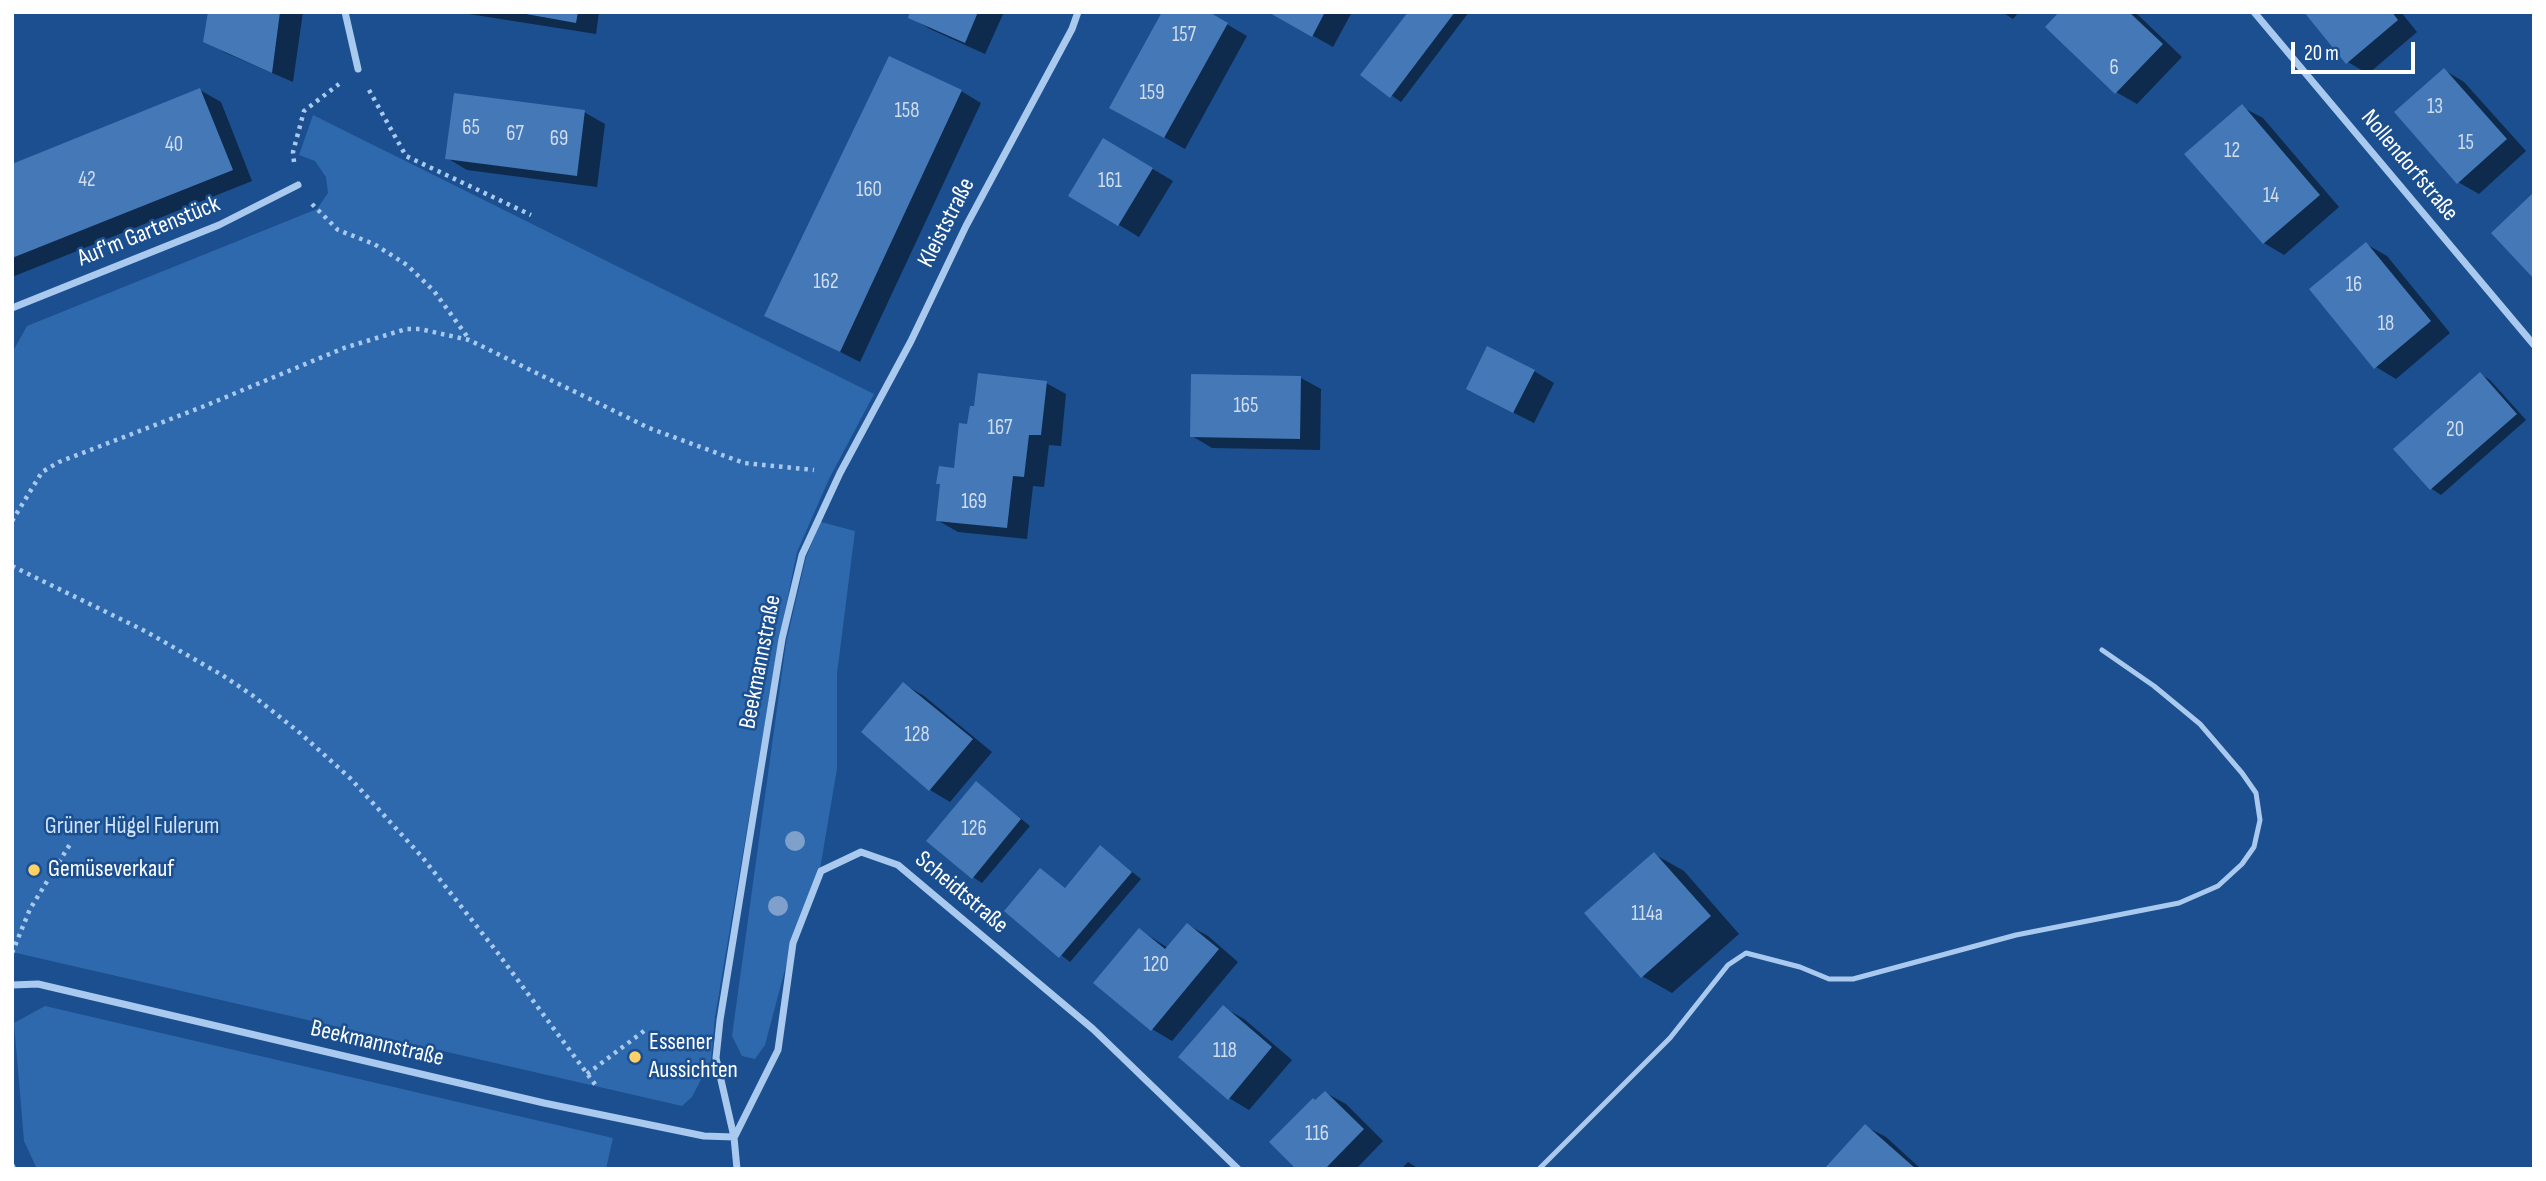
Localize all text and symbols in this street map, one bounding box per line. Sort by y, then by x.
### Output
house number: 157 [1172,23,1196,49]
scale bar [2294,28,2418,72]
text: 20 m [2304,41,2339,66]
house number: 6 [2109,56,2119,82]
house number: 159 [1139,81,1165,107]
house number: 13 [2427,95,2443,121]
house number: 158 [895,99,919,125]
street label: Nollendorfstraße [2354,104,2464,228]
house number: 65 [462,116,480,142]
house number: 67 [506,122,524,148]
house number: 69 [550,127,568,153]
house number: 15 [2458,131,2474,157]
house number: 40 [165,133,183,159]
house number: 12 [2224,139,2240,165]
house number: 42 [78,168,96,194]
house number: 161 [1098,169,1122,195]
street label: Kleiststraße [912,173,982,273]
house number: 160 [856,178,882,204]
house number: 14 [2263,184,2279,210]
street label: Auf'm Gartenstück [74,190,224,274]
house number: 162 [813,270,839,296]
house number: 16 [2346,273,2362,299]
house number: 18 [2378,312,2394,338]
house number: 165 [1234,394,1258,420]
house number: 167 [988,416,1012,442]
house number: 20 [2446,418,2464,444]
house number: 169 [961,490,987,516]
street label: Beekmannstraße [734,593,788,731]
house number: 128 [904,723,930,749]
park label: Grüner Hügel Fulerum [45,813,219,841]
house number: 126 [961,817,987,843]
street label: Scheidtstraße [909,846,1013,940]
place label: Gemüseverkauf [48,856,174,884]
marker: Gemüseverkauf [26,862,42,878]
house number: 114a [1631,902,1663,928]
house number: 120 [1143,953,1169,979]
street label: Beekmannstraße [308,1015,446,1073]
place label: Essener Aussichten [649,1029,738,1085]
house number: 118 [1213,1039,1237,1065]
marker: Essener Aussichten [627,1049,643,1065]
house number: 116 [1305,1122,1329,1148]

